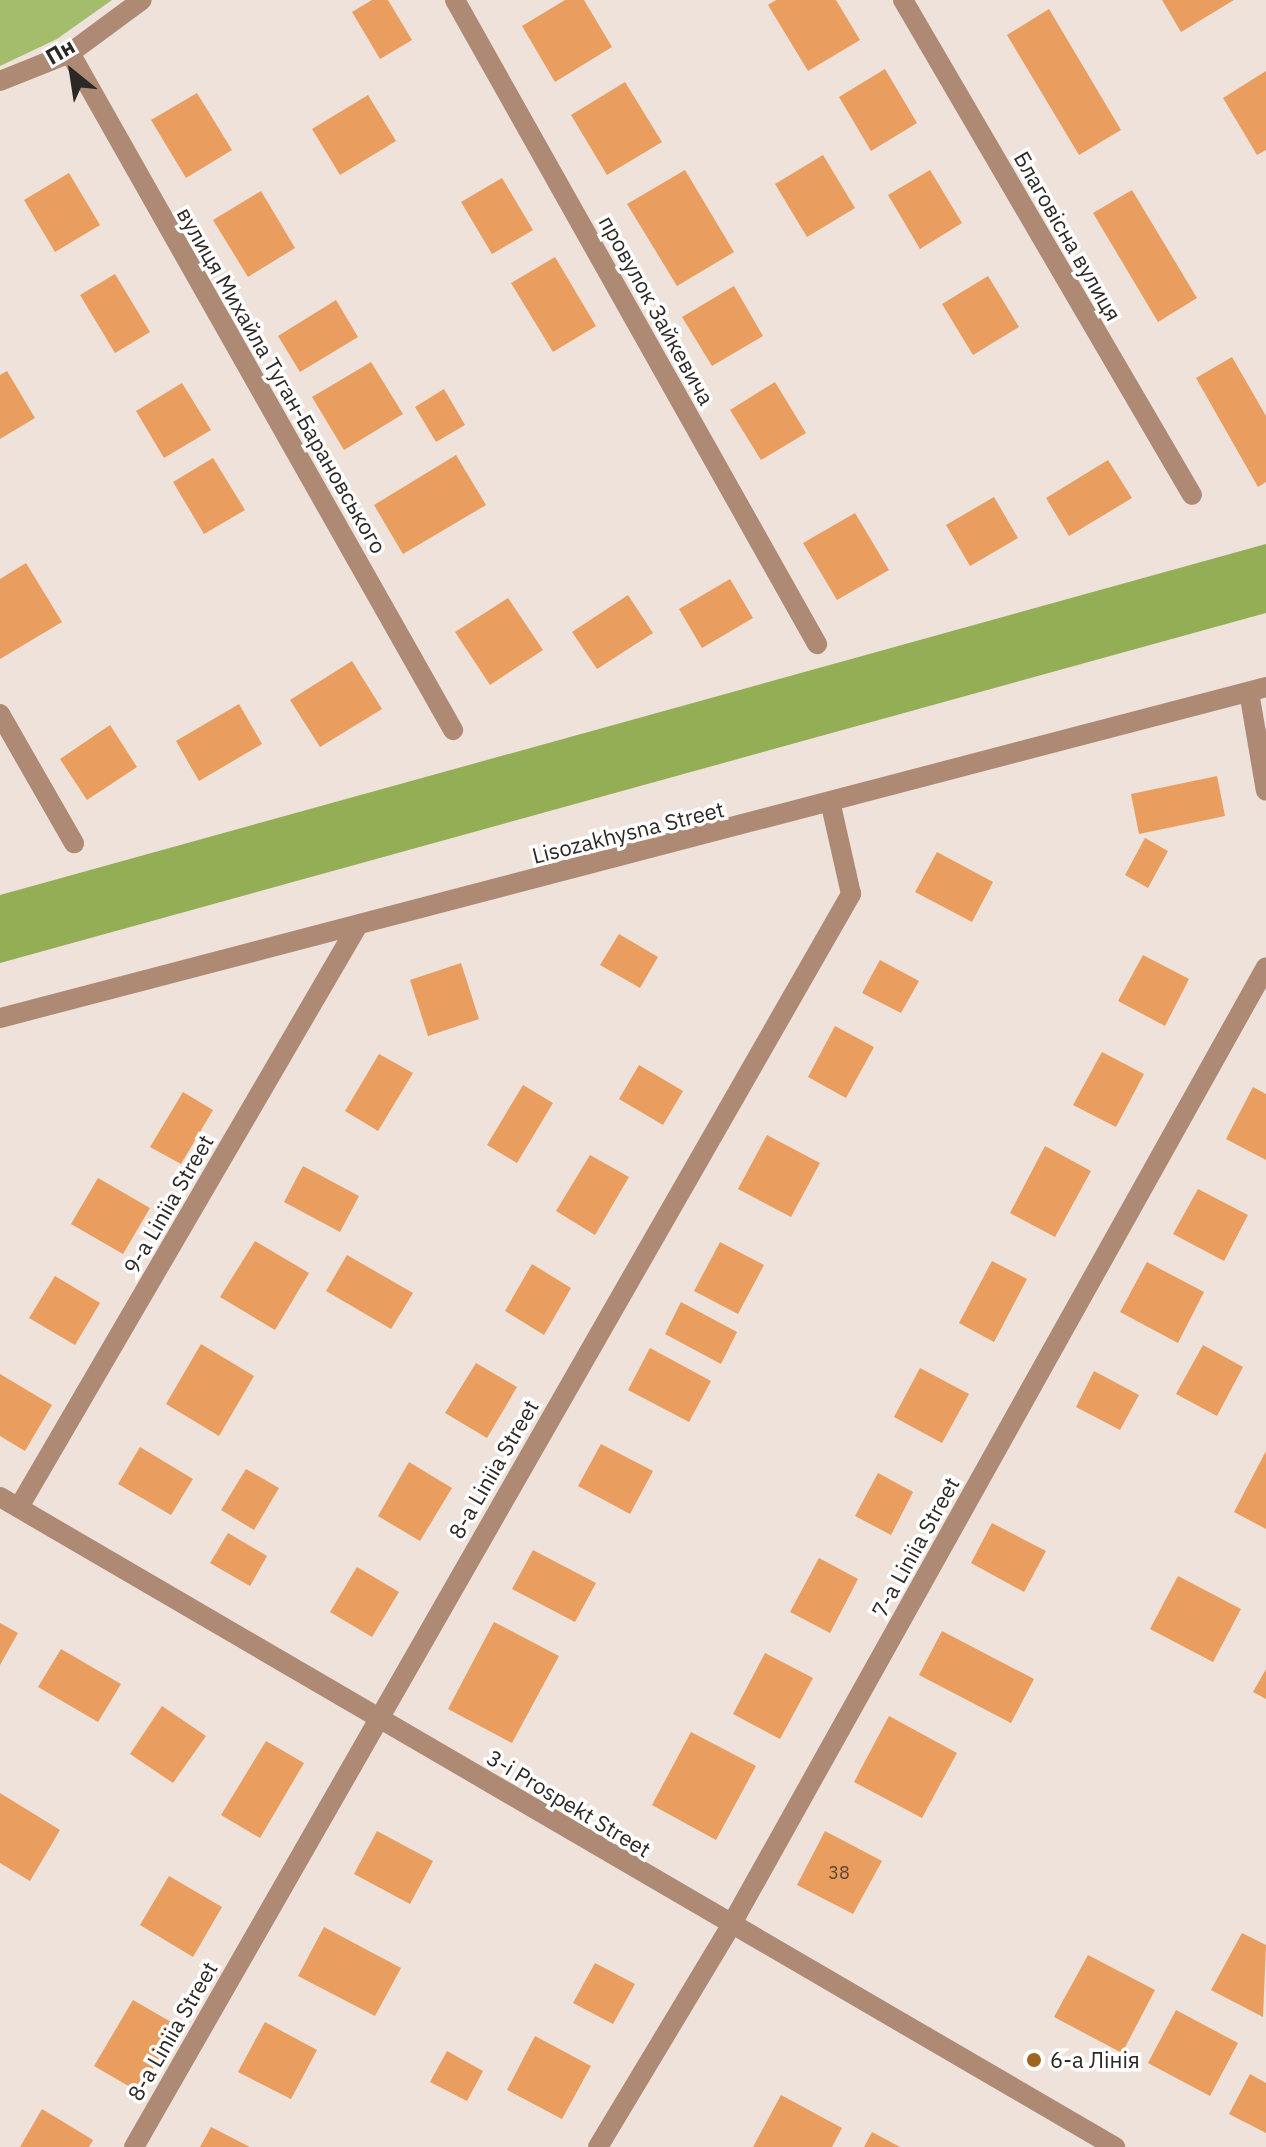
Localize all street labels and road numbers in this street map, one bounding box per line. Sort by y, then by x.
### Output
street label: Благовісна вулиця [1009,147,1127,325]
street label: вулиця Михайла Туган-Барановського [172,202,392,558]
street label: провулок Зайкевича [594,211,720,409]
street label: Lisozakhysna Street [529,795,727,869]
street label: 9-a Liniia Street [118,1130,218,1278]
street label: 8-a Liniia Street [443,1395,543,1543]
street label: 7-a Liniia Street [866,1472,964,1622]
street label: 3-i Prospekt Street [482,1744,656,1862]
street label: 8-a Liniia Street [122,1957,222,2105]

